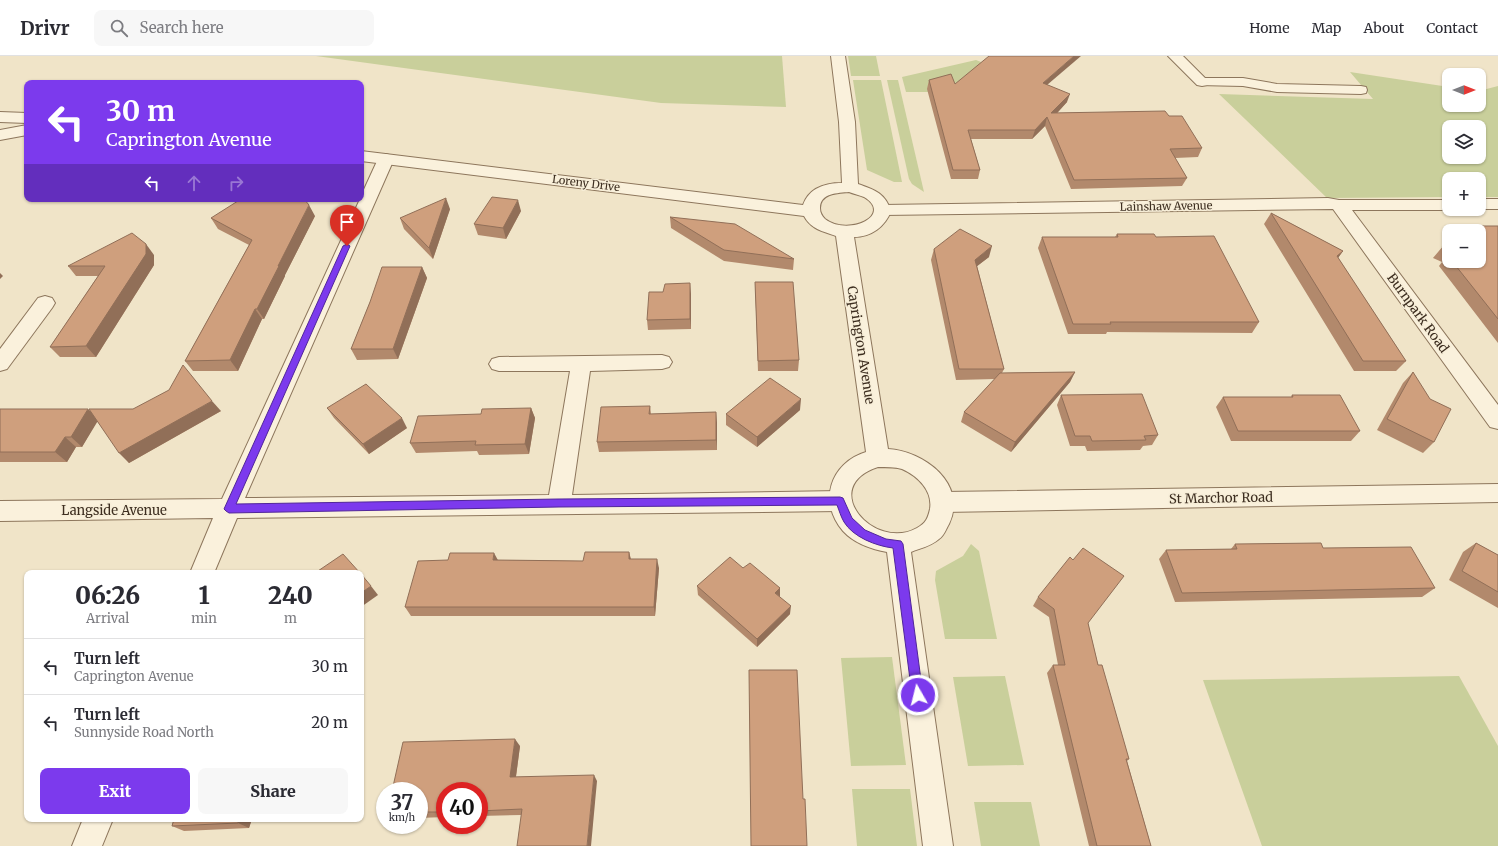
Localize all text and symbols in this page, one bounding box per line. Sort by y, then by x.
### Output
search box [94,10,374,46]
text: Drivr [20,16,70,40]
icon: search [108,17,130,39]
text: Search here [140,18,224,37]
text: Home [1249,19,1290,37]
text: Map [1312,19,1341,37]
text: About [1363,19,1404,37]
text: Contact [1426,19,1478,37]
north arrow [1442,68,1486,112]
map controls [1442,68,1486,268]
text: 30 m [106,93,175,129]
icon: left [40,96,92,148]
button: layers [1442,120,1486,164]
text: Caprington Avenue [106,128,272,151]
icon: left [141,172,163,194]
icon: ahead [183,172,205,194]
icon: right [225,172,247,194]
street label: Loreny Drive [551,172,621,194]
button: + [1442,172,1486,216]
street label: Lainshaw Avenue [1119,198,1213,214]
pin [330,205,364,246]
icon: arrive [336,211,358,233]
button: − [1442,224,1486,268]
street label: Burnpark Road [1383,270,1453,356]
street label: Caprington Avenue [843,285,879,406]
street label: St Marchor Road [1169,489,1273,507]
street label: Langside Avenue [61,502,167,519]
text: 06:26 [75,580,140,611]
text: 1 [198,580,210,611]
text: 240 [268,580,313,611]
text: Arrival [86,610,129,627]
text: min [191,610,217,627]
text: m [284,610,297,627]
text: Turn left [74,649,140,668]
icon: left [40,656,62,678]
text: 30 m [311,657,348,676]
text: Caprington Avenue [74,668,194,685]
position arrow [897,674,939,716]
text: Turn left [74,705,140,724]
icon: left [40,712,62,734]
text: 20 m [311,713,348,732]
text: Sunnyside Road North [74,724,214,741]
button: Exit [40,768,190,814]
button: Share [198,768,348,814]
speed limit sign: 40 [436,782,488,834]
text: 37 [391,790,413,815]
text: km/h [389,811,415,824]

